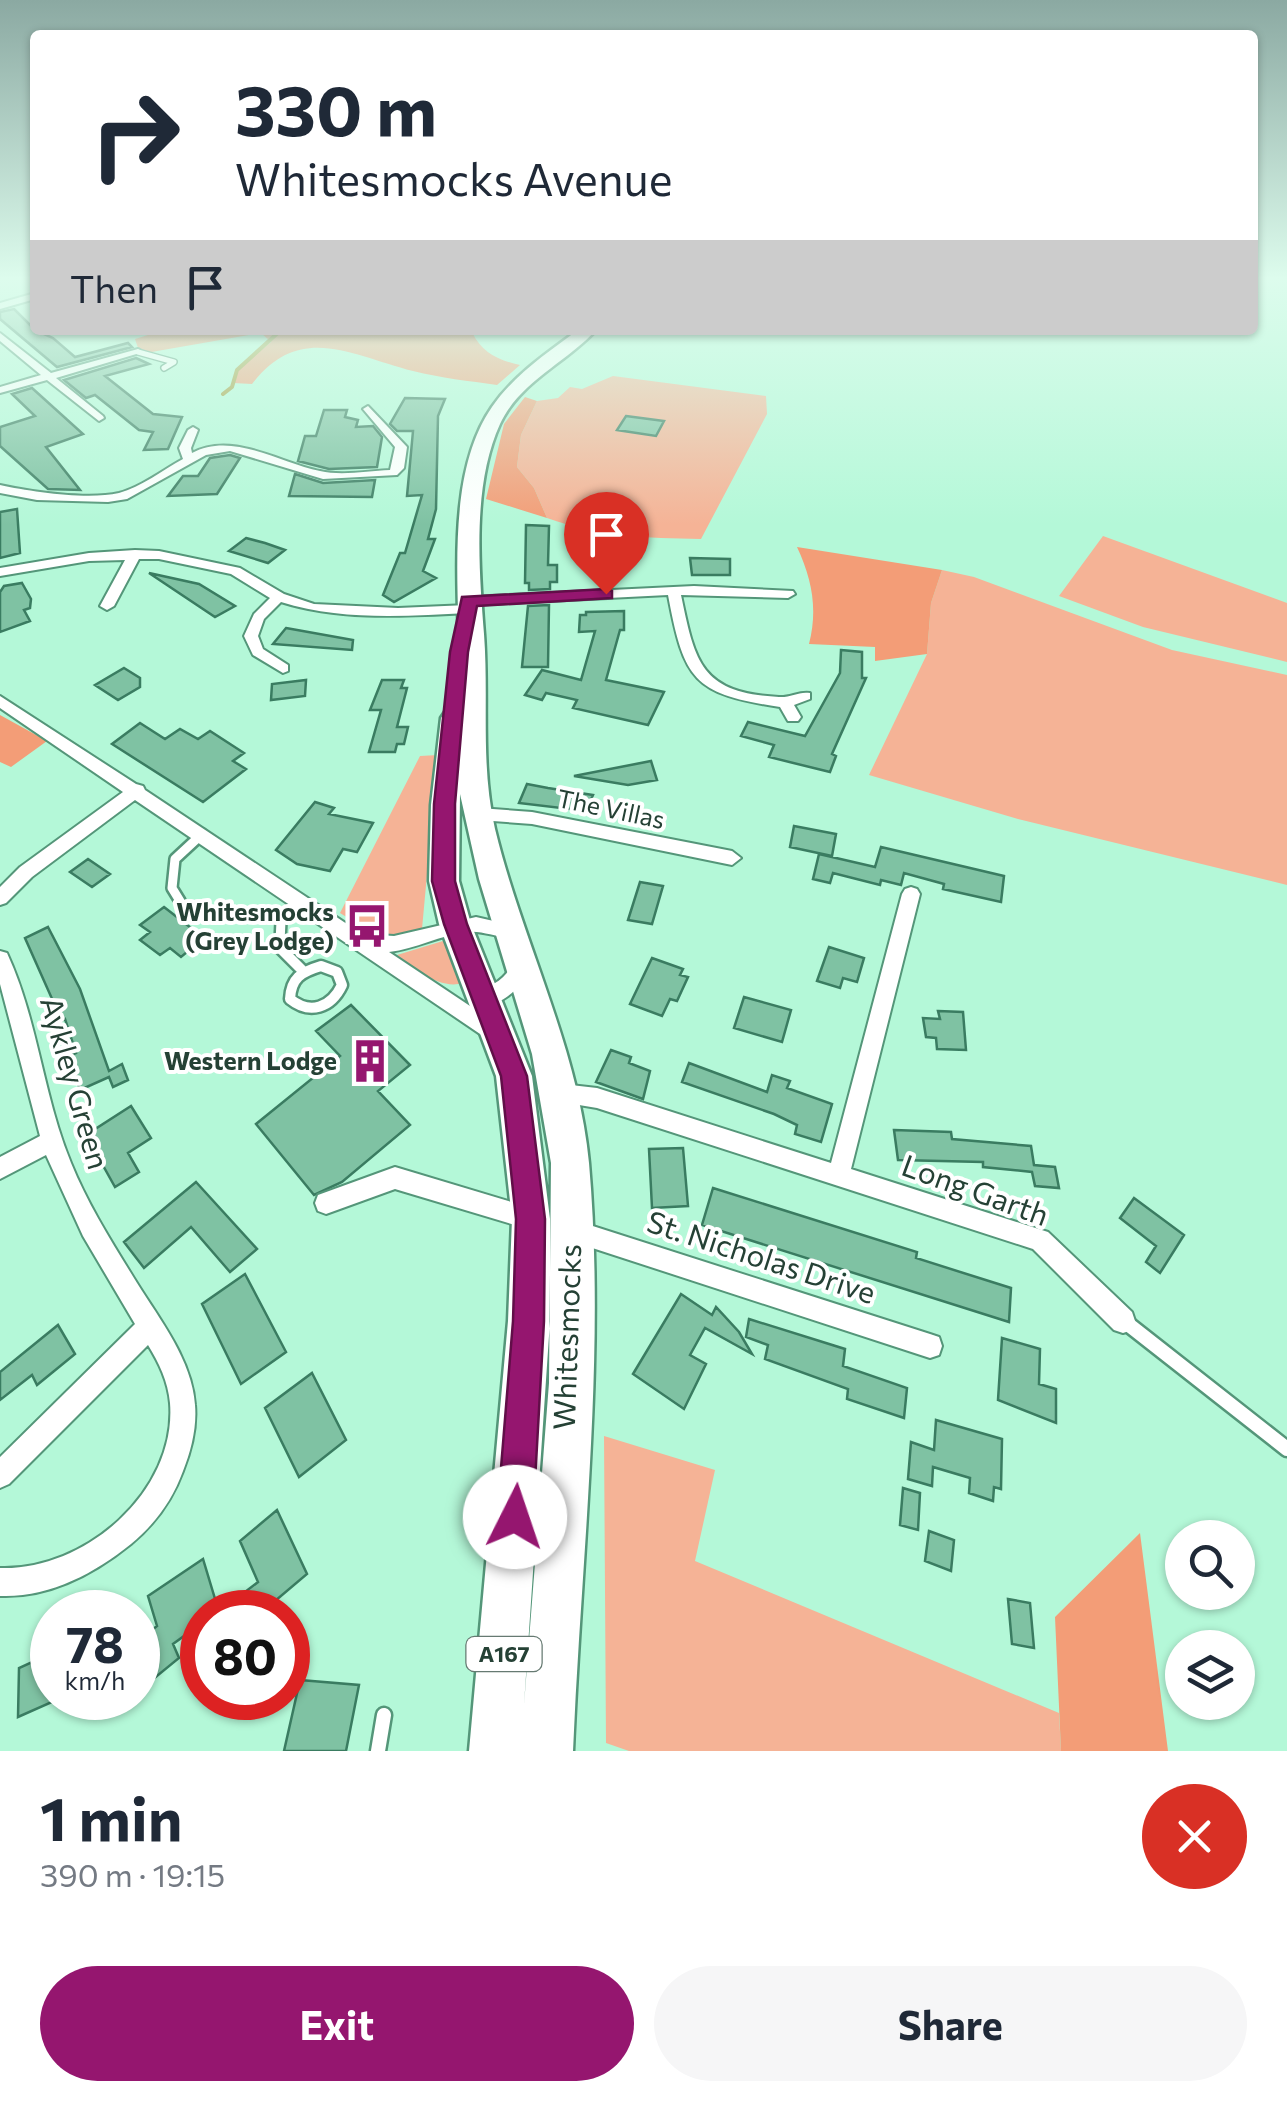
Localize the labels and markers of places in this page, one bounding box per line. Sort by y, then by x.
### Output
pin [564,492,649,595]
place label: Whitesmocks (Grey Lodge) [176,896,334,955]
bus stop icon: Whitesmocks (Grey Lodge) [343,902,391,950]
building icon: Western Lodge [346,1037,394,1085]
place label: Western Lodge [164,1045,337,1075]

